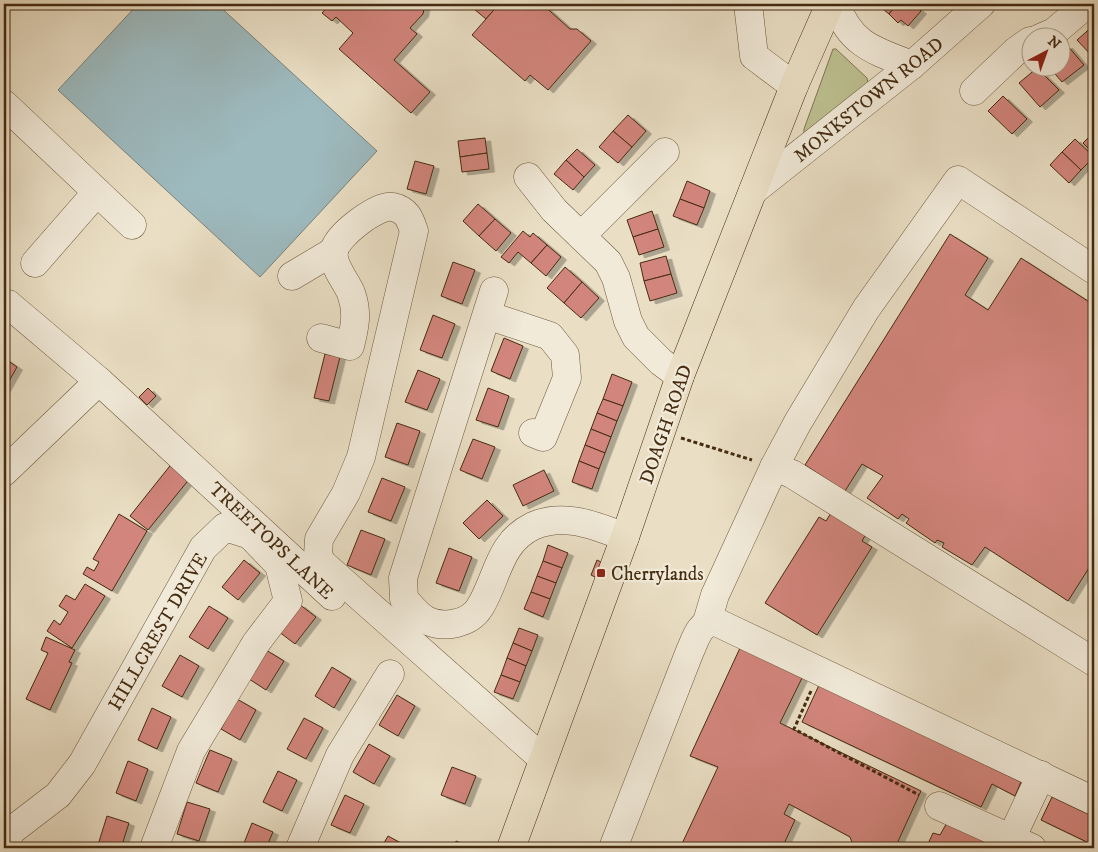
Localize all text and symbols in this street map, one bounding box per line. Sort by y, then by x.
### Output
north arrow [1020,28,1070,78]
text: N [1044,32,1064,54]
street label: MONKSTOWN ROAD [789,33,948,168]
street label: DOAGH ROAD [635,362,698,487]
street label: TREETOPS LANE [204,478,338,605]
street label: HILLCREST DRIVE [104,549,213,715]
place label: Cherrylands [611,563,704,586]
marker: Cherrylands [595,567,607,579]

